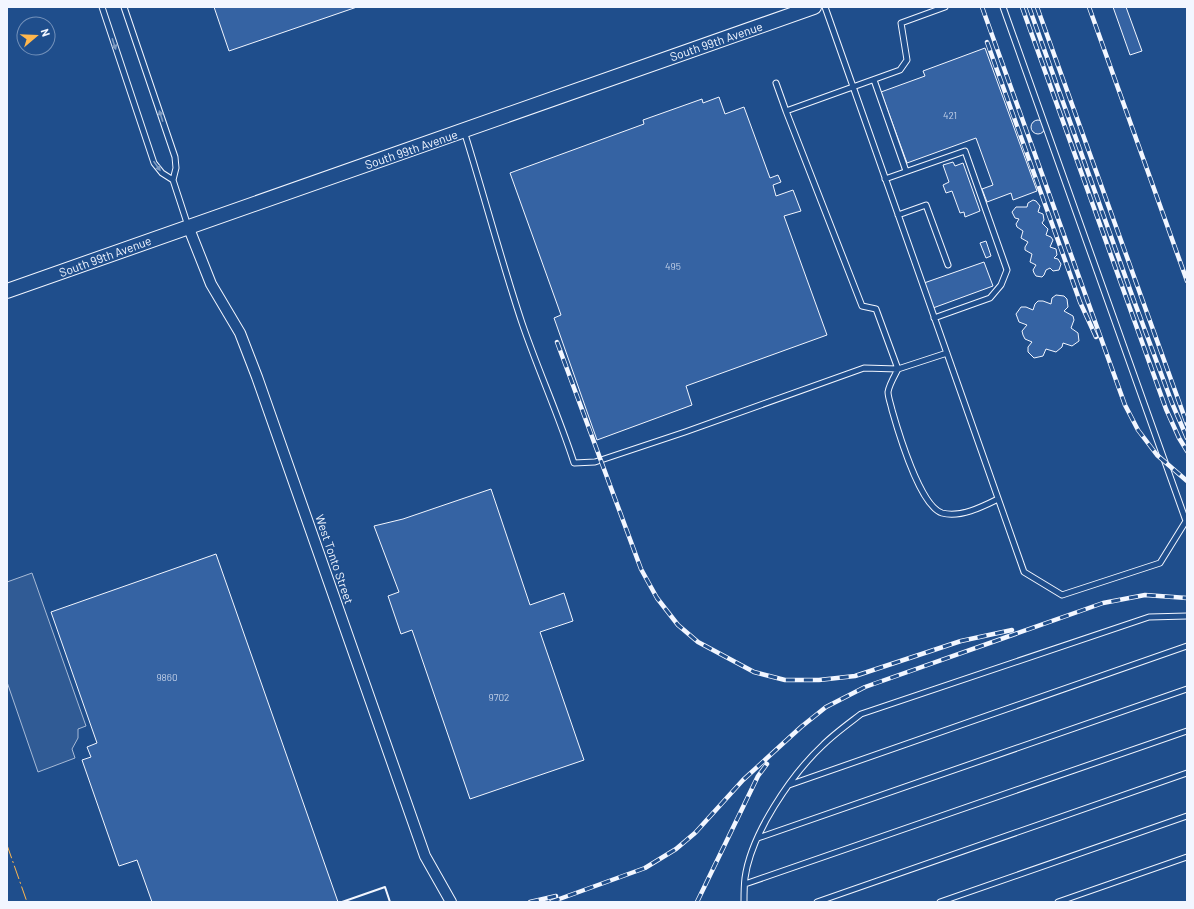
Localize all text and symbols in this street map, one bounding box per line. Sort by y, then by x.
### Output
north arrow [16,16,56,56]
street label: South 99th Avenue [668,19,764,63]
text: N [39,27,53,38]
one-way arrow [111,38,117,50]
one-way arrow [158,109,164,121]
house number: 421 [943,109,957,121]
street label: South 99th Avenue [363,127,459,171]
one-way arrow [153,161,161,172]
street label: South 99th Avenue [57,233,153,279]
house number: 495 [665,260,681,272]
street label: West Tonto Street [313,512,357,606]
house number: 9860 [156,671,178,683]
house number: 9702 [489,691,509,703]

